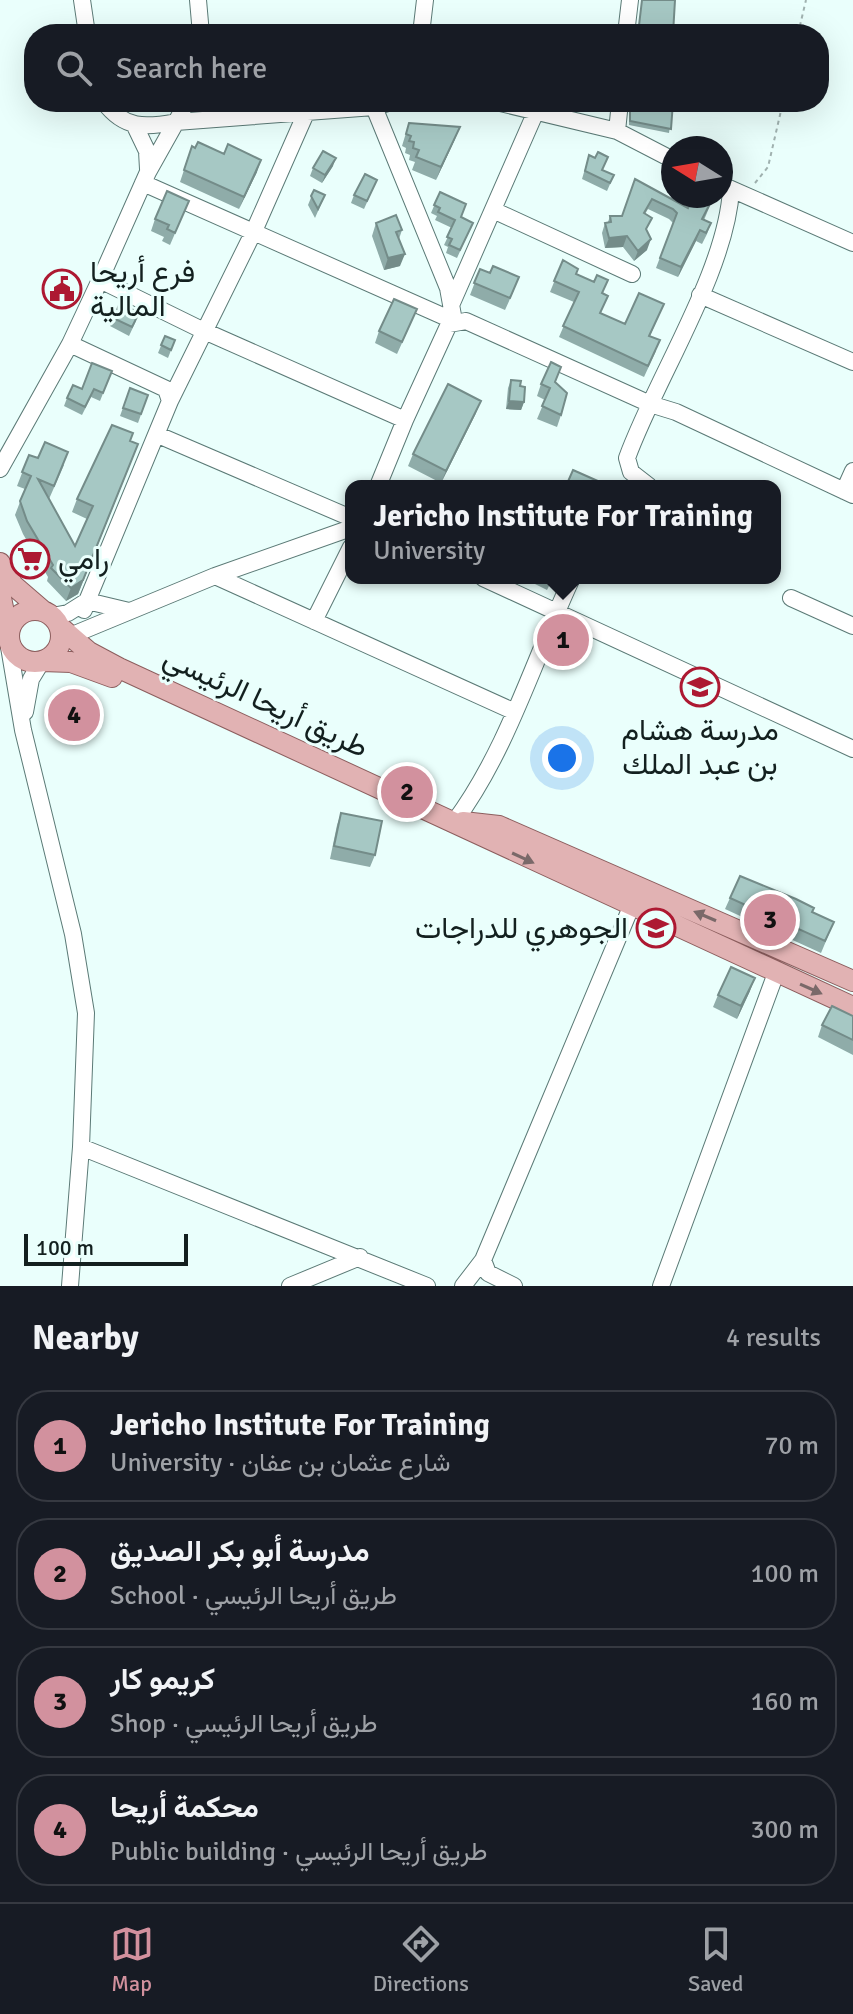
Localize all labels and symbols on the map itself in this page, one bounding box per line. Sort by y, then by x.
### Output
north arrow [661,136,733,208]
place label: فرع أريحا المالية [90,254,195,325]
public building icon: فرع أريحا المالية [41,268,83,310]
supermarket icon: رامي [9,538,51,580]
place label: رامي [58,541,109,583]
pin: 1 [537,610,589,670]
street label: طريق أريحا الرئيسي [155,639,374,771]
school or university icon: مدرسة هشام بن عبد الملك [679,666,721,708]
pin: 4 [48,685,100,745]
place label: مدرسة هشام بن عبد الملك [621,712,779,783]
your location [542,738,582,778]
pin: 2 [381,762,433,822]
one-way arrow [512,851,535,864]
pin: 3 [744,890,796,950]
school or university icon: الجوهري للدراجات [635,907,677,949]
one-way arrow [693,909,716,922]
place label: الجوهري للدراجات [415,910,628,952]
one-way arrow [799,982,823,995]
scale bar [24,1230,188,1266]

